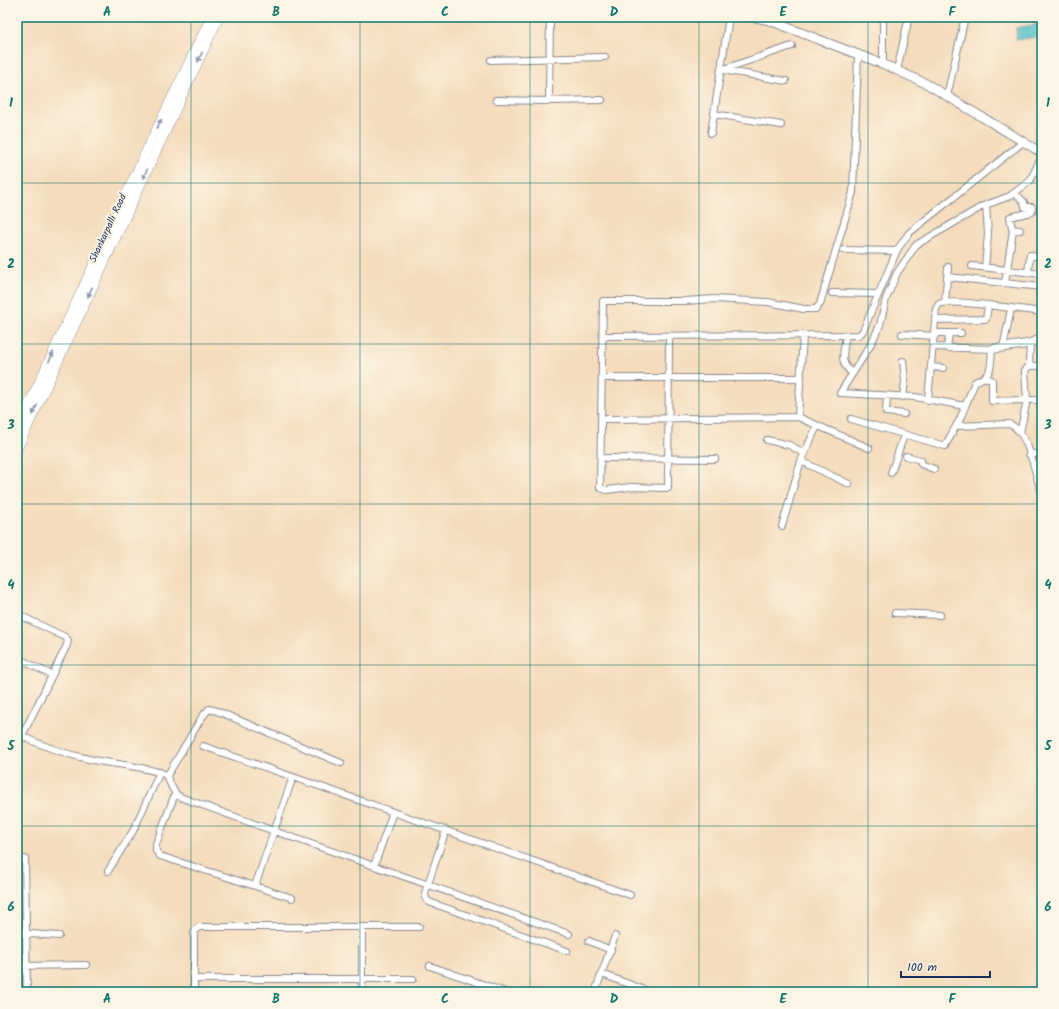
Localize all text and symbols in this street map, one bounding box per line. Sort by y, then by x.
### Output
text: A [103,2,111,23]
text: B [272,2,280,23]
text: C [441,2,449,23]
text: D [610,2,619,23]
text: E [779,2,787,23]
text: F [948,2,956,23]
one-way arrow [197,51,203,62]
text: 1 [9,93,13,114]
text: 1 [1046,93,1050,114]
one-way arrow [156,119,162,130]
one-way arrow [142,169,148,180]
street label: Shankarpalli Road [85,190,131,265]
text: 2 [7,254,15,275]
text: 2 [1044,254,1052,275]
one-way arrow [87,286,93,298]
one-way arrow [48,351,54,362]
one-way arrow [32,404,38,416]
text: 3 [6,415,15,436]
text: 3 [1043,415,1052,436]
text: 4 [7,575,15,596]
text: 4 [1044,575,1052,596]
text: 5 [7,736,16,757]
text: 5 [1044,736,1053,757]
text: 6 [7,897,15,918]
text: 6 [1044,897,1052,918]
scale bar [901,953,990,979]
text: 100 m [907,958,938,977]
text: A [103,989,111,1009]
text: B [272,989,280,1009]
text: C [441,989,449,1009]
text: D [610,989,619,1009]
text: E [779,989,787,1009]
text: F [948,989,956,1009]

